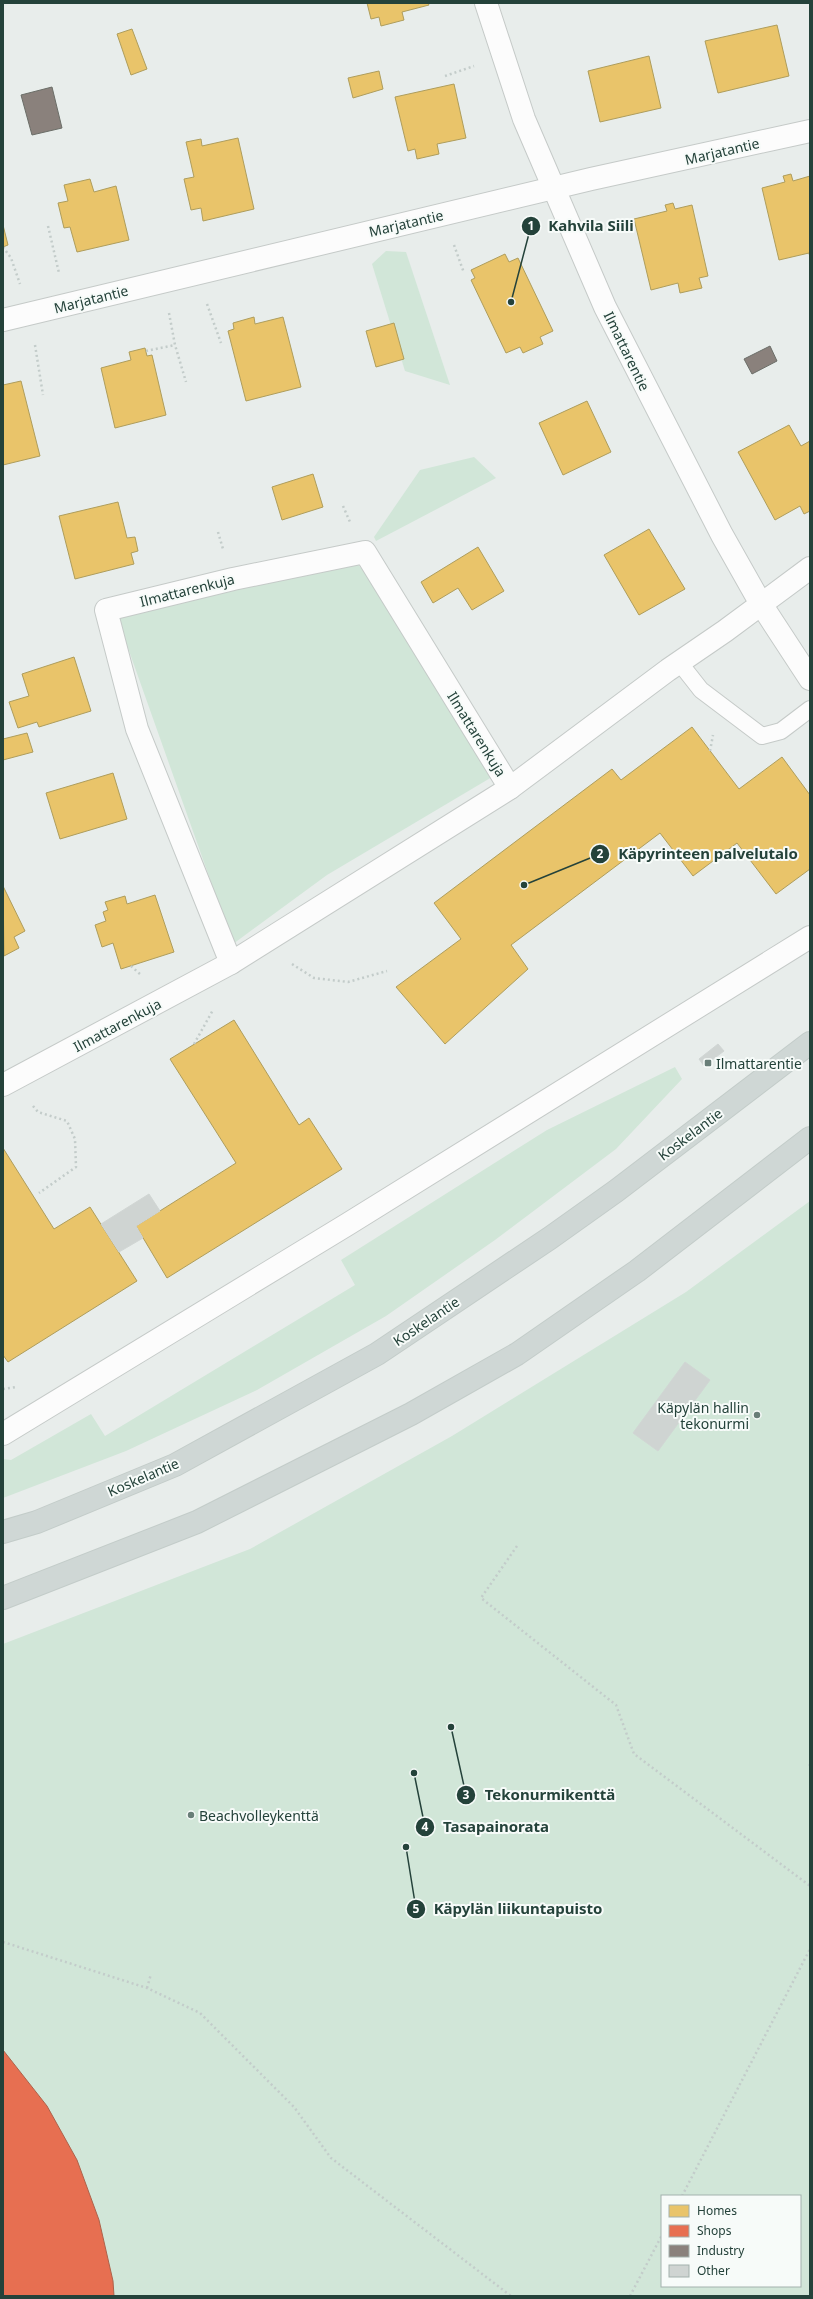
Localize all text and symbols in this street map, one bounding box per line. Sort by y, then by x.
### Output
street label: Marjatantie [683,133,761,169]
street label: Marjatantie [367,205,445,241]
callout: Kahvila Siili [521,213,642,240]
text: Kahvila Siili [548,215,634,235]
text: 1 [528,217,534,234]
street label: Marjatantie [52,281,130,317]
street label: Ilmattarentie [600,308,654,394]
street label: Ilmattarenkuja [138,569,236,611]
street label: Ilmattarenkuja [443,688,511,780]
callout: Käpyrinteen palvelutalo [590,841,806,868]
text: Käpyrinteen palvelutalo [618,843,798,863]
text: 2 [597,845,604,862]
street label: Ilmattarenkuja [70,994,164,1056]
place label: Ilmattarentie [716,1054,802,1073]
marker: Ilmattarentie [703,1058,713,1068]
street label: Koskelantie [654,1104,726,1164]
street label: Koskelantie [389,1292,463,1350]
place label: Käpylän hallin tekonurmi [657,1398,749,1433]
marker: Käpylän hallin tekonurmi [752,1410,762,1420]
street label: Koskelantie [104,1453,182,1501]
callout: Tekonurmikenttä [456,1782,623,1809]
text: Tekonurmikenttä [485,1784,615,1804]
text: 3 [463,1786,470,1803]
place label: Beachvolleykenttä [199,1806,319,1825]
marker: Beachvolleykenttä [186,1810,196,1820]
callout: Tasapainorata [415,1813,557,1840]
text: Tasapainorata [443,1816,549,1836]
text: 4 [422,1818,429,1835]
callout: Käpylän liikuntapuisto [406,1895,611,1922]
text: Käpylän liikuntapuisto [434,1898,602,1918]
text: 5 [413,1900,420,1917]
legend [661,2195,801,2287]
text: Homes [697,2202,737,2219]
text: Shops [697,2222,732,2239]
text: Industry [697,2242,745,2259]
text: Other [697,2262,730,2279]

